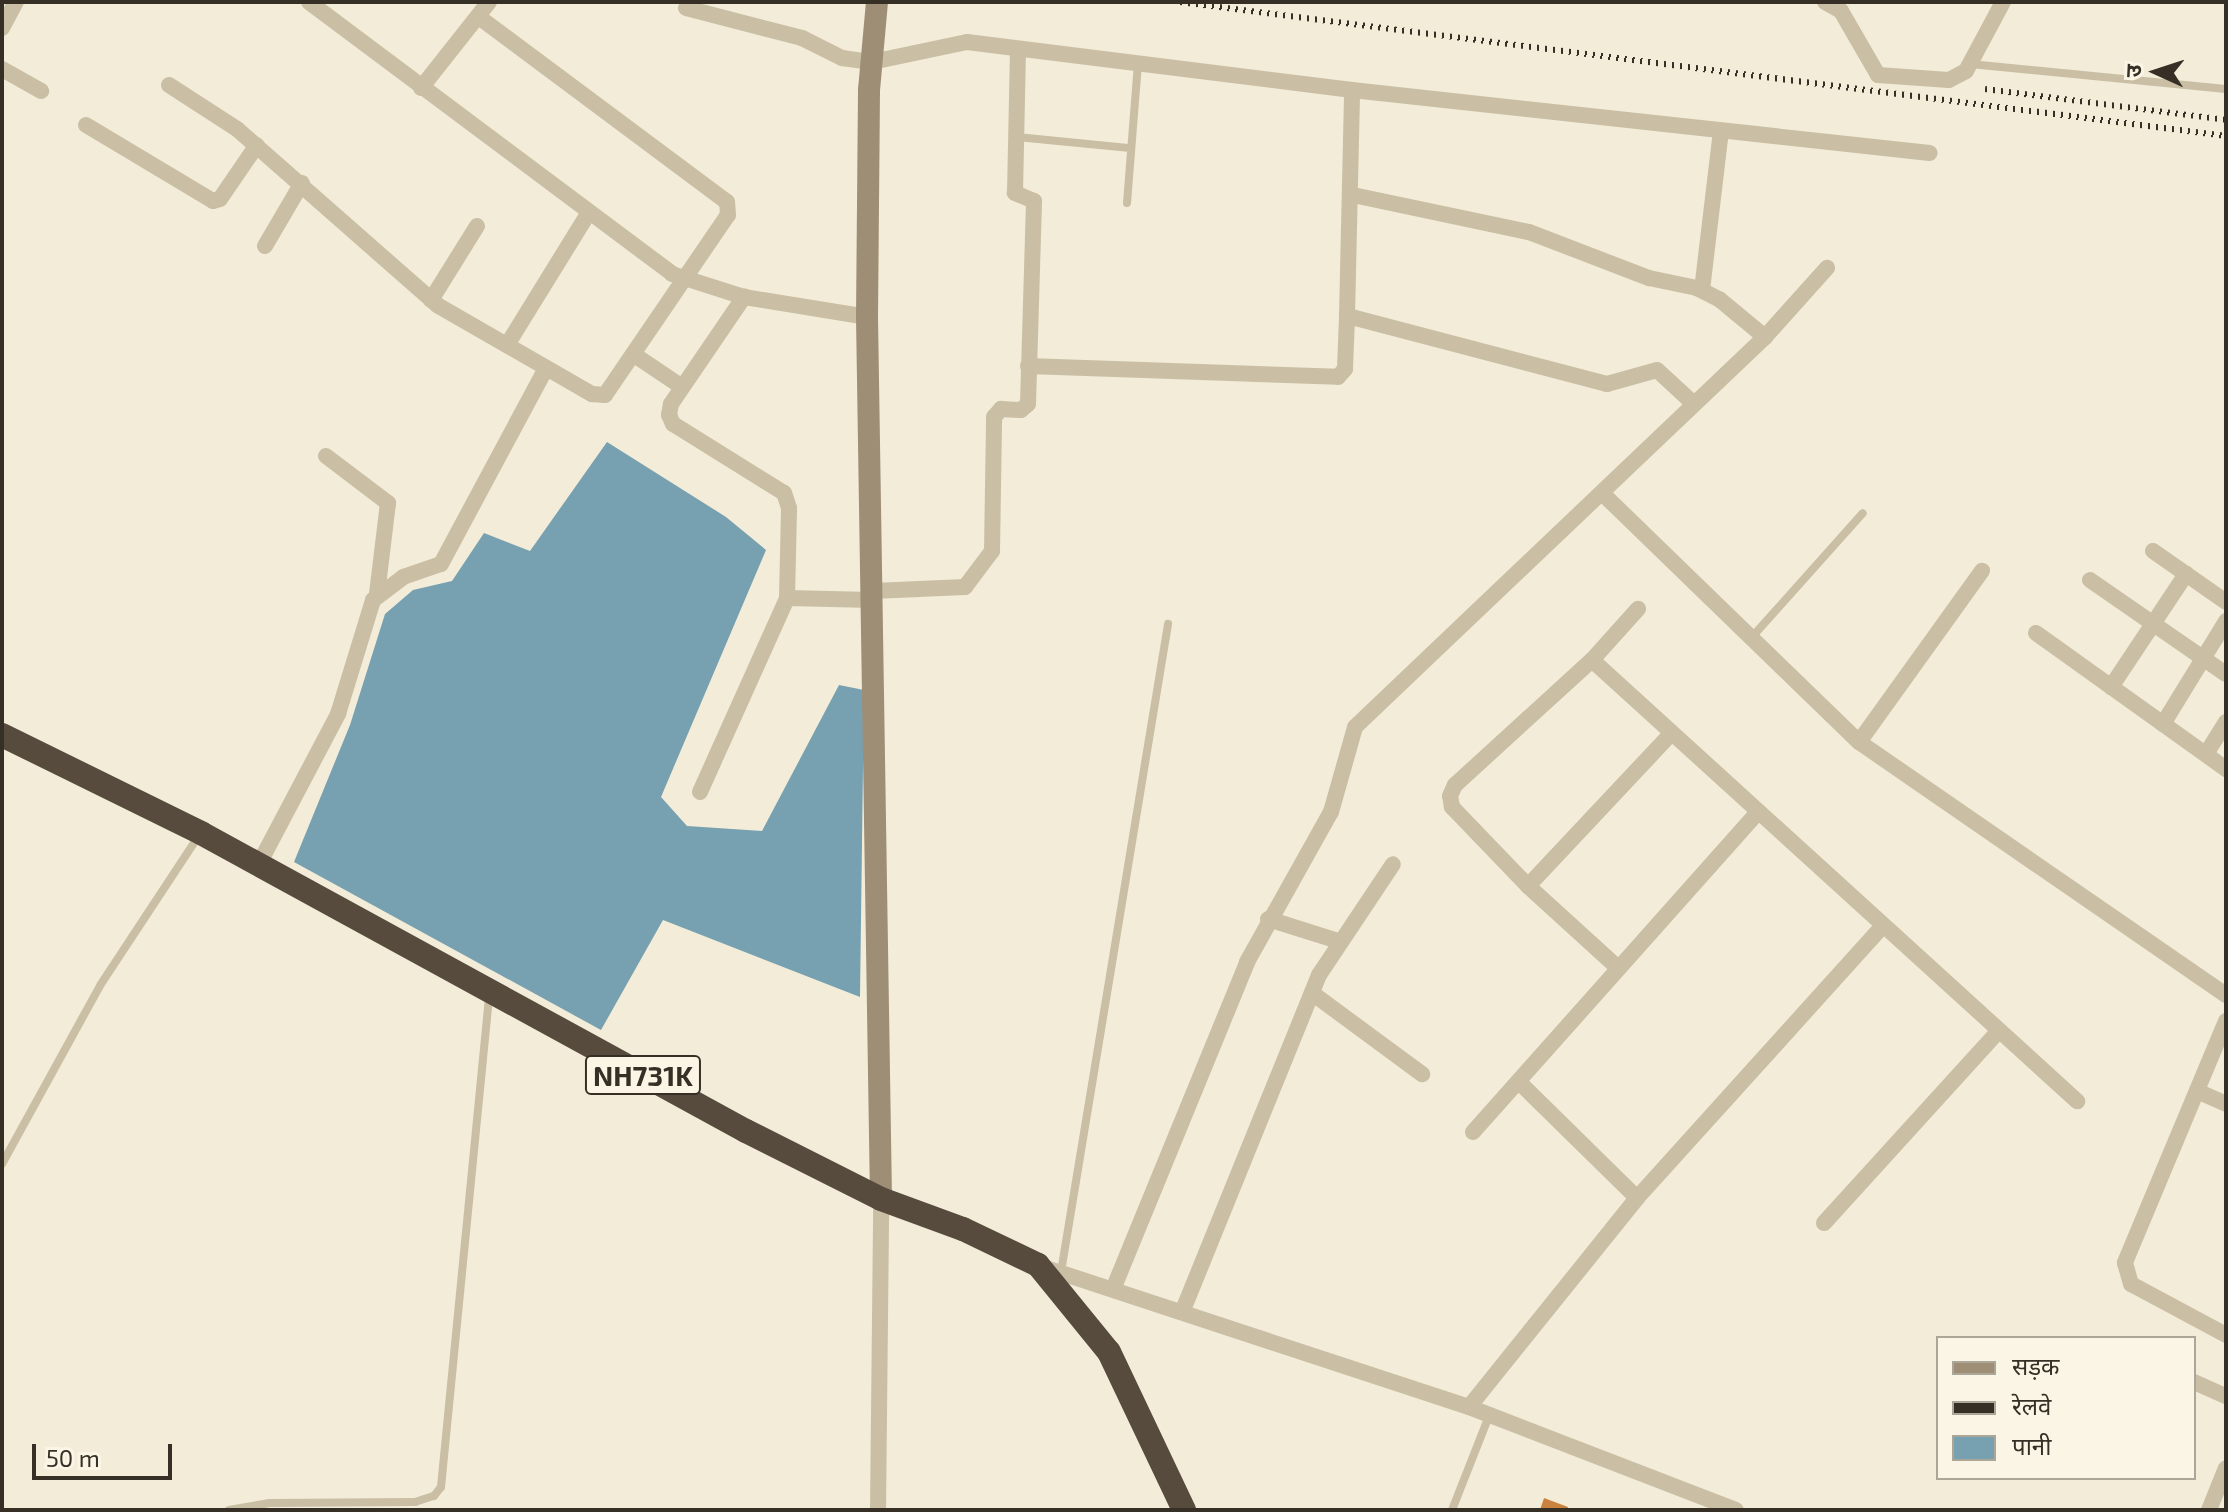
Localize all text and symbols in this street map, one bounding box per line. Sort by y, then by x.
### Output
north arrow [2116,32,2196,112]
text: उ [2119,64,2145,78]
road number: NH731K [583,1051,703,1099]
legend [1936,1336,2196,1480]
text: सड़क [2012,1351,2060,1380]
text: रेलवे [2012,1391,2051,1420]
scale bar [36,1428,176,1478]
text: पानी [2012,1431,2051,1460]
text: 50 m [46,1443,100,1472]

